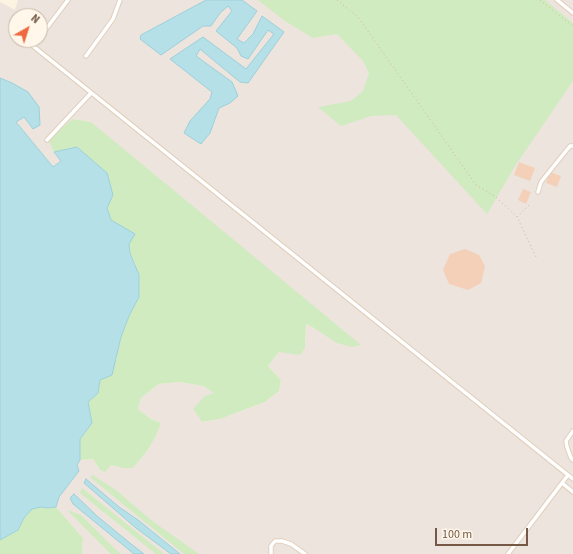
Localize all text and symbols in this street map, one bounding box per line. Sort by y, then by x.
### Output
north arrow [8,8,48,48]
text: N [28,11,43,27]
scale bar [437,520,530,546]
text: 100 m [442,526,472,543]

